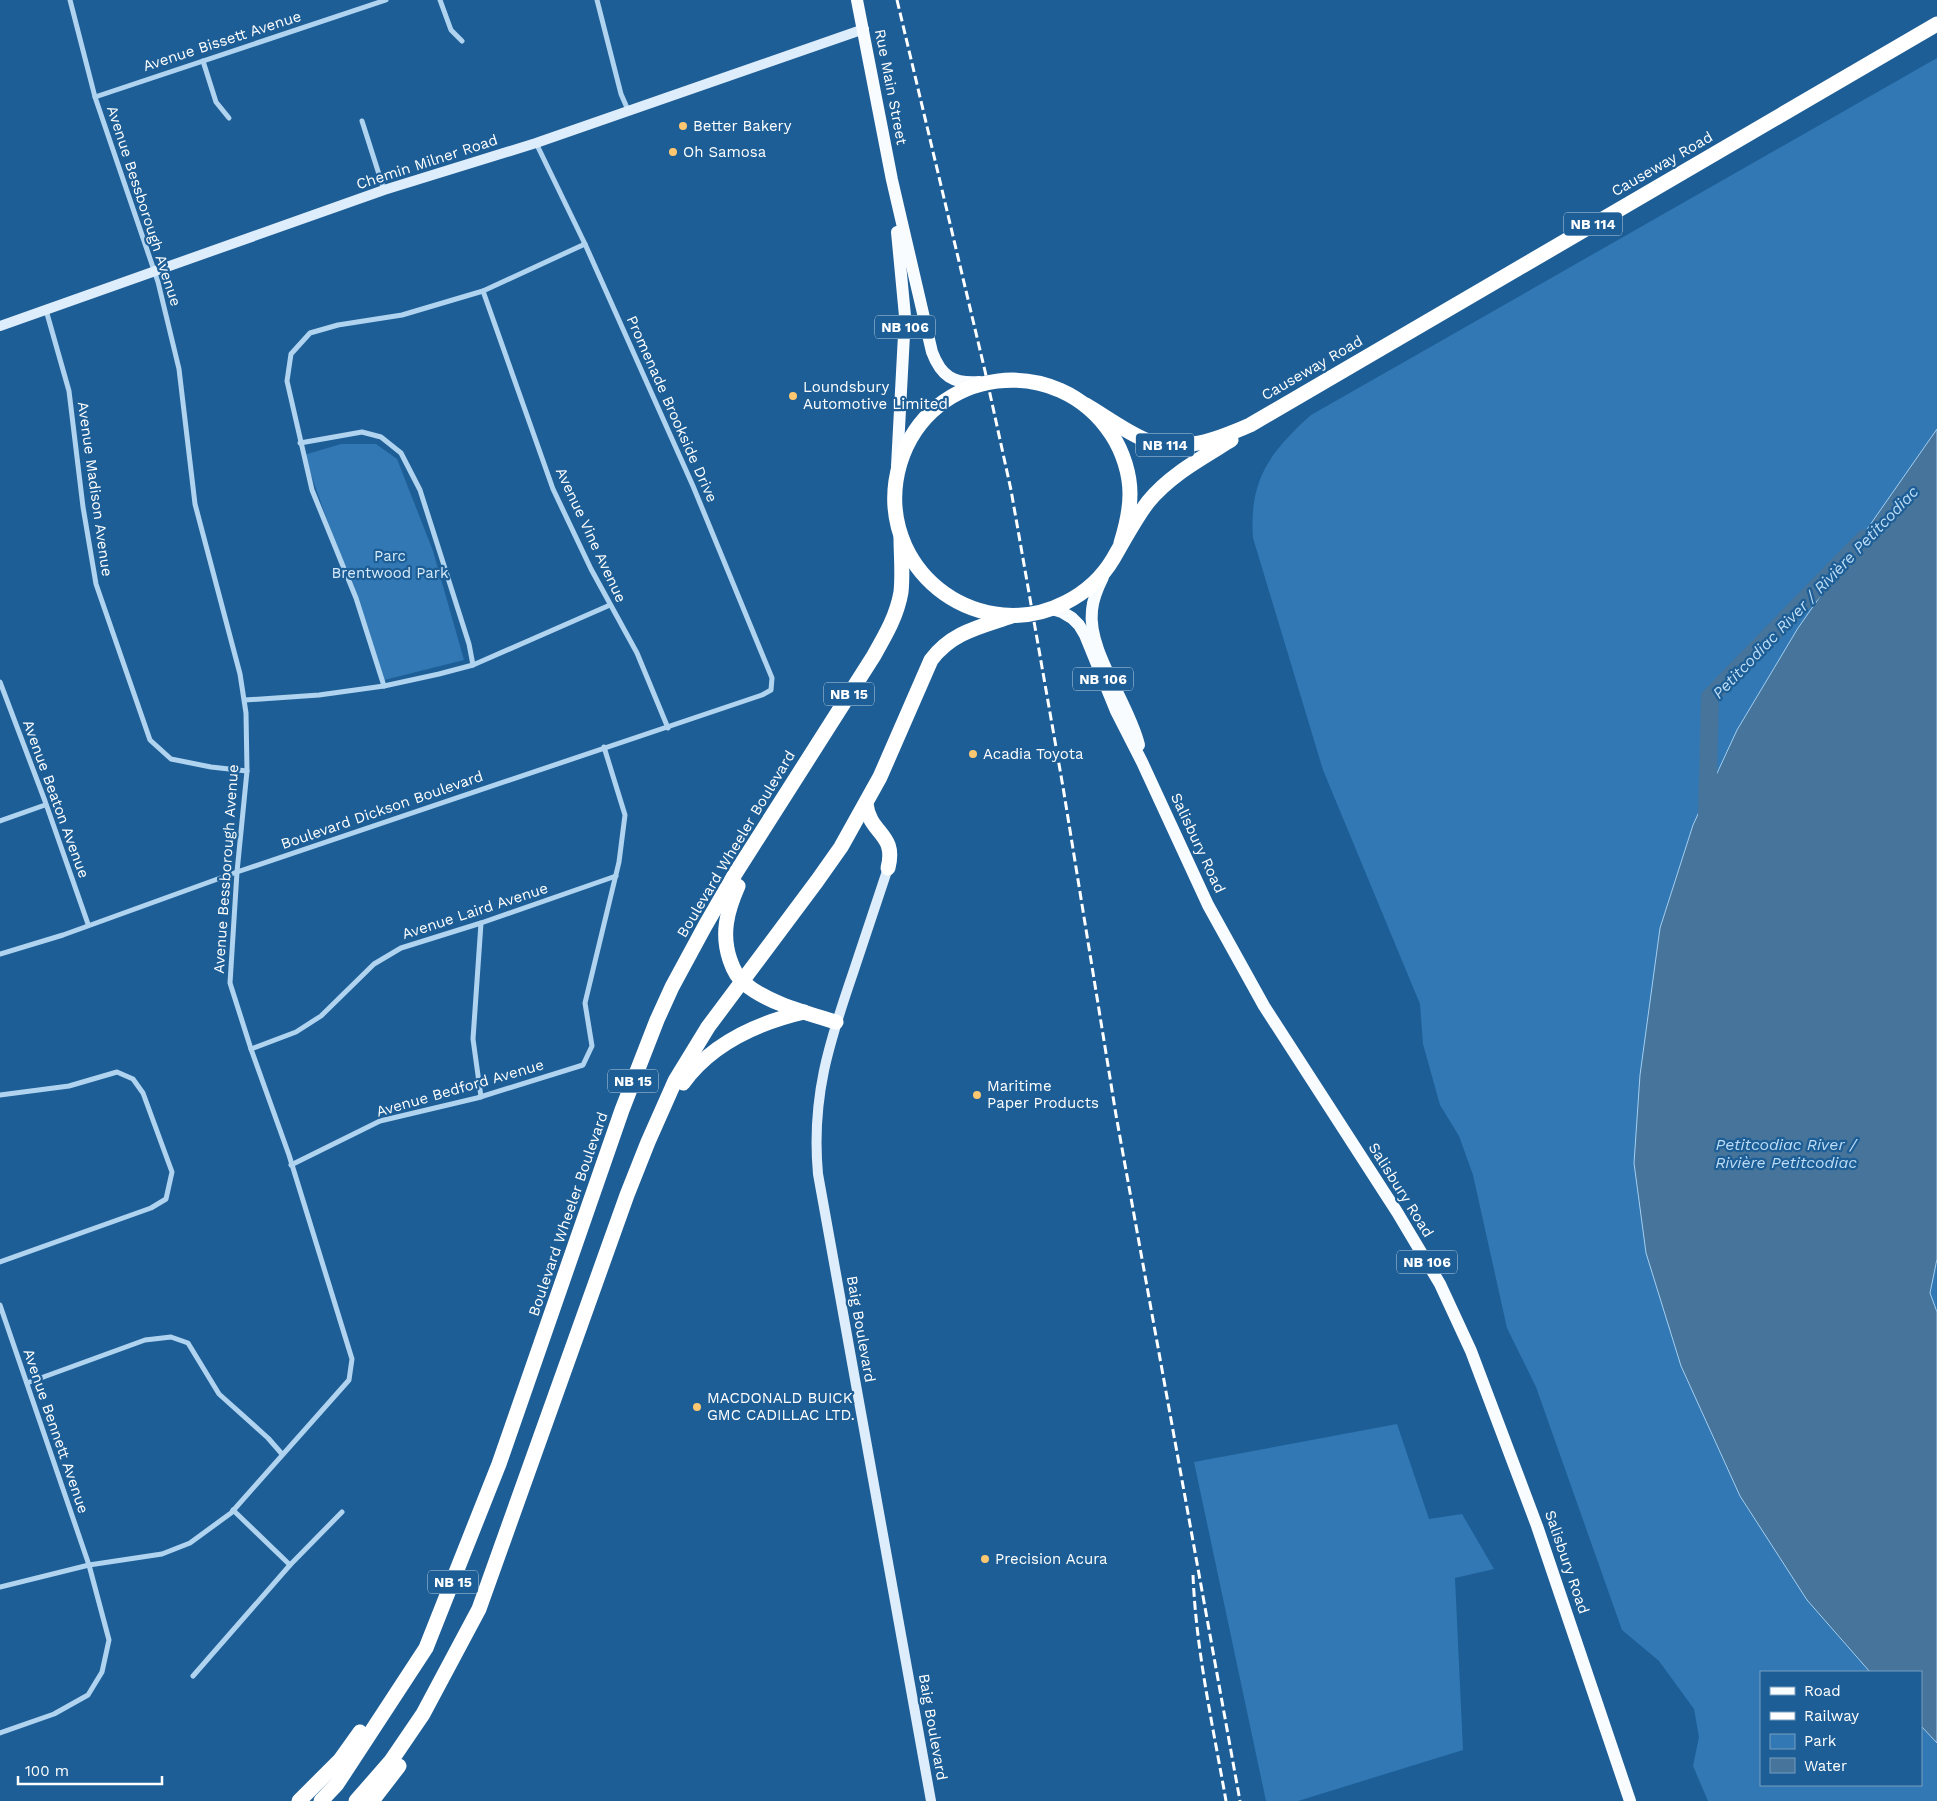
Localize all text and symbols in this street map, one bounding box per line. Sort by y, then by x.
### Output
street label: Avenue Bissett Avenue [141,7,303,75]
street label: Rue Main Street [871,28,911,147]
street label: Avenue Bessborough Avenue [103,103,185,309]
place label: Better Bakery [693,117,792,135]
marker: Better Bakery [677,120,689,132]
street label: Causeway Road [1608,128,1716,200]
street label: Chemin Milner Road [354,131,500,193]
place label: Oh Samosa [683,143,767,161]
marker: Oh Samosa [667,146,679,158]
road number: NB 114 [1564,212,1622,235]
street label: Promenade Brookside Drive [623,313,721,505]
road number: NB 106 [875,316,935,338]
street label: Causeway Road [1258,332,1366,404]
place label: Loundsbury Automotive Limited [803,378,948,413]
marker: Loundsbury Automotive Limited [787,390,799,402]
street label: Avenue Madison Avenue [74,400,116,578]
road number: NB 114 [1136,434,1194,456]
street label: Avenue Vine Avenue [552,465,630,605]
water label: Petitcodiac River / Rivière Petitcodiac [1709,482,1922,702]
park label: Parc Brentwood Park [332,547,449,582]
road number: NB 106 [1073,668,1133,691]
road number: NB 15 [824,682,874,706]
street label: Avenue Beaton Avenue [19,717,93,881]
place label: Acadia Toyota [983,745,1084,763]
street label: Boulevard Wheeler Boulevard [673,747,799,941]
marker: Acadia Toyota [967,748,979,760]
street label: Avenue Bessborough Avenue [210,764,242,974]
street label: Boulevard Dickson Boulevard [278,767,486,853]
street label: Salisbury Road [1167,790,1229,896]
street label: Avenue Laird Avenue [400,879,550,943]
street label: Avenue Bedford Avenue [374,1055,546,1121]
road number: NB 15 [608,1070,658,1092]
place label: Maritime Paper Products [987,1077,1099,1112]
marker: Maritime Paper Products [971,1089,983,1101]
street label: Boulevard Wheeler Boulevard [525,1110,611,1318]
water label: Petitcodiac River / Rivière Petitcodiac [1715,1135,1859,1172]
street label: Salisbury Road [1365,1139,1437,1241]
road number: NB 106 [1397,1250,1457,1274]
street label: Baig Boulevard [843,1274,879,1384]
street label: Avenue Bennett Avenue [19,1346,93,1516]
place label: MACDONALD BUICK GMC CADILLAC LTD. [707,1389,855,1424]
marker: MACDONALD BUICK GMC CADILLAC LTD. [691,1401,703,1413]
street label: Salisbury Road [1541,1508,1593,1616]
place label: Precision Acura [995,1550,1108,1568]
marker: Precision Acura [979,1553,991,1565]
road number: NB 15 [428,1570,478,1594]
legend [1760,1671,1922,1786]
street label: Baig Boulevard [915,1672,951,1782]
text: Road [1804,1682,1841,1700]
text: Railway [1804,1707,1859,1725]
text: Park [1804,1732,1837,1750]
scale bar [18,1754,161,1786]
text: Water [1804,1757,1847,1775]
text: 100 m [25,1762,69,1780]

